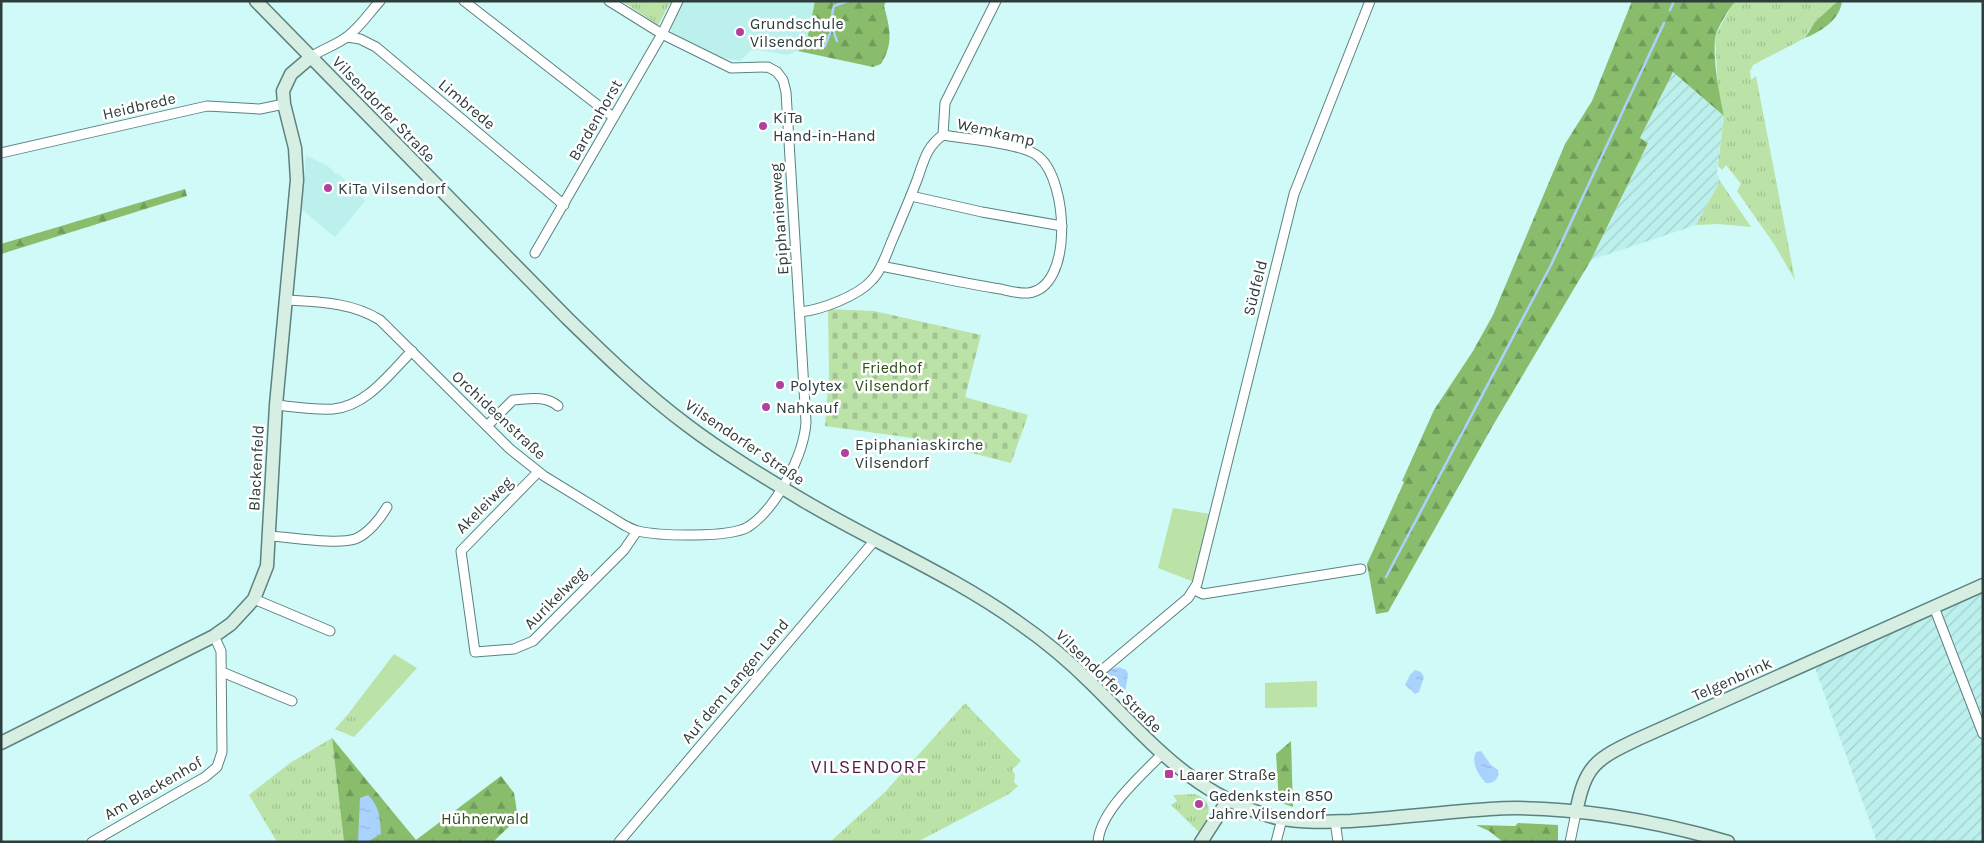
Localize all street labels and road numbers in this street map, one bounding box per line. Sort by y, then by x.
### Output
street label: Vilsendorfer Straße [328,52,440,166]
street label: Limbrede [435,75,499,133]
street label: Bardenhorst [564,76,626,164]
street label: Heidbrede [101,88,177,124]
street label: Wemkamp [955,114,1037,150]
street label: Epiphanienweg [766,162,792,276]
street label: Südfeld [1239,258,1271,318]
street label: Orchideenstraße [448,367,550,463]
street label: Vilsendorfer Straße [682,395,808,489]
street label: Blackenfeld [244,425,268,511]
street label: Akeleiweg [452,473,516,537]
street label: Aurikelweg [520,563,590,633]
street label: Auf dem Langen Land [677,615,793,747]
street label: Vilsendorfer Straße [1052,625,1166,737]
street label: Telgenbrink [1689,653,1775,705]
street label: Am Blackenhof [101,752,206,824]

